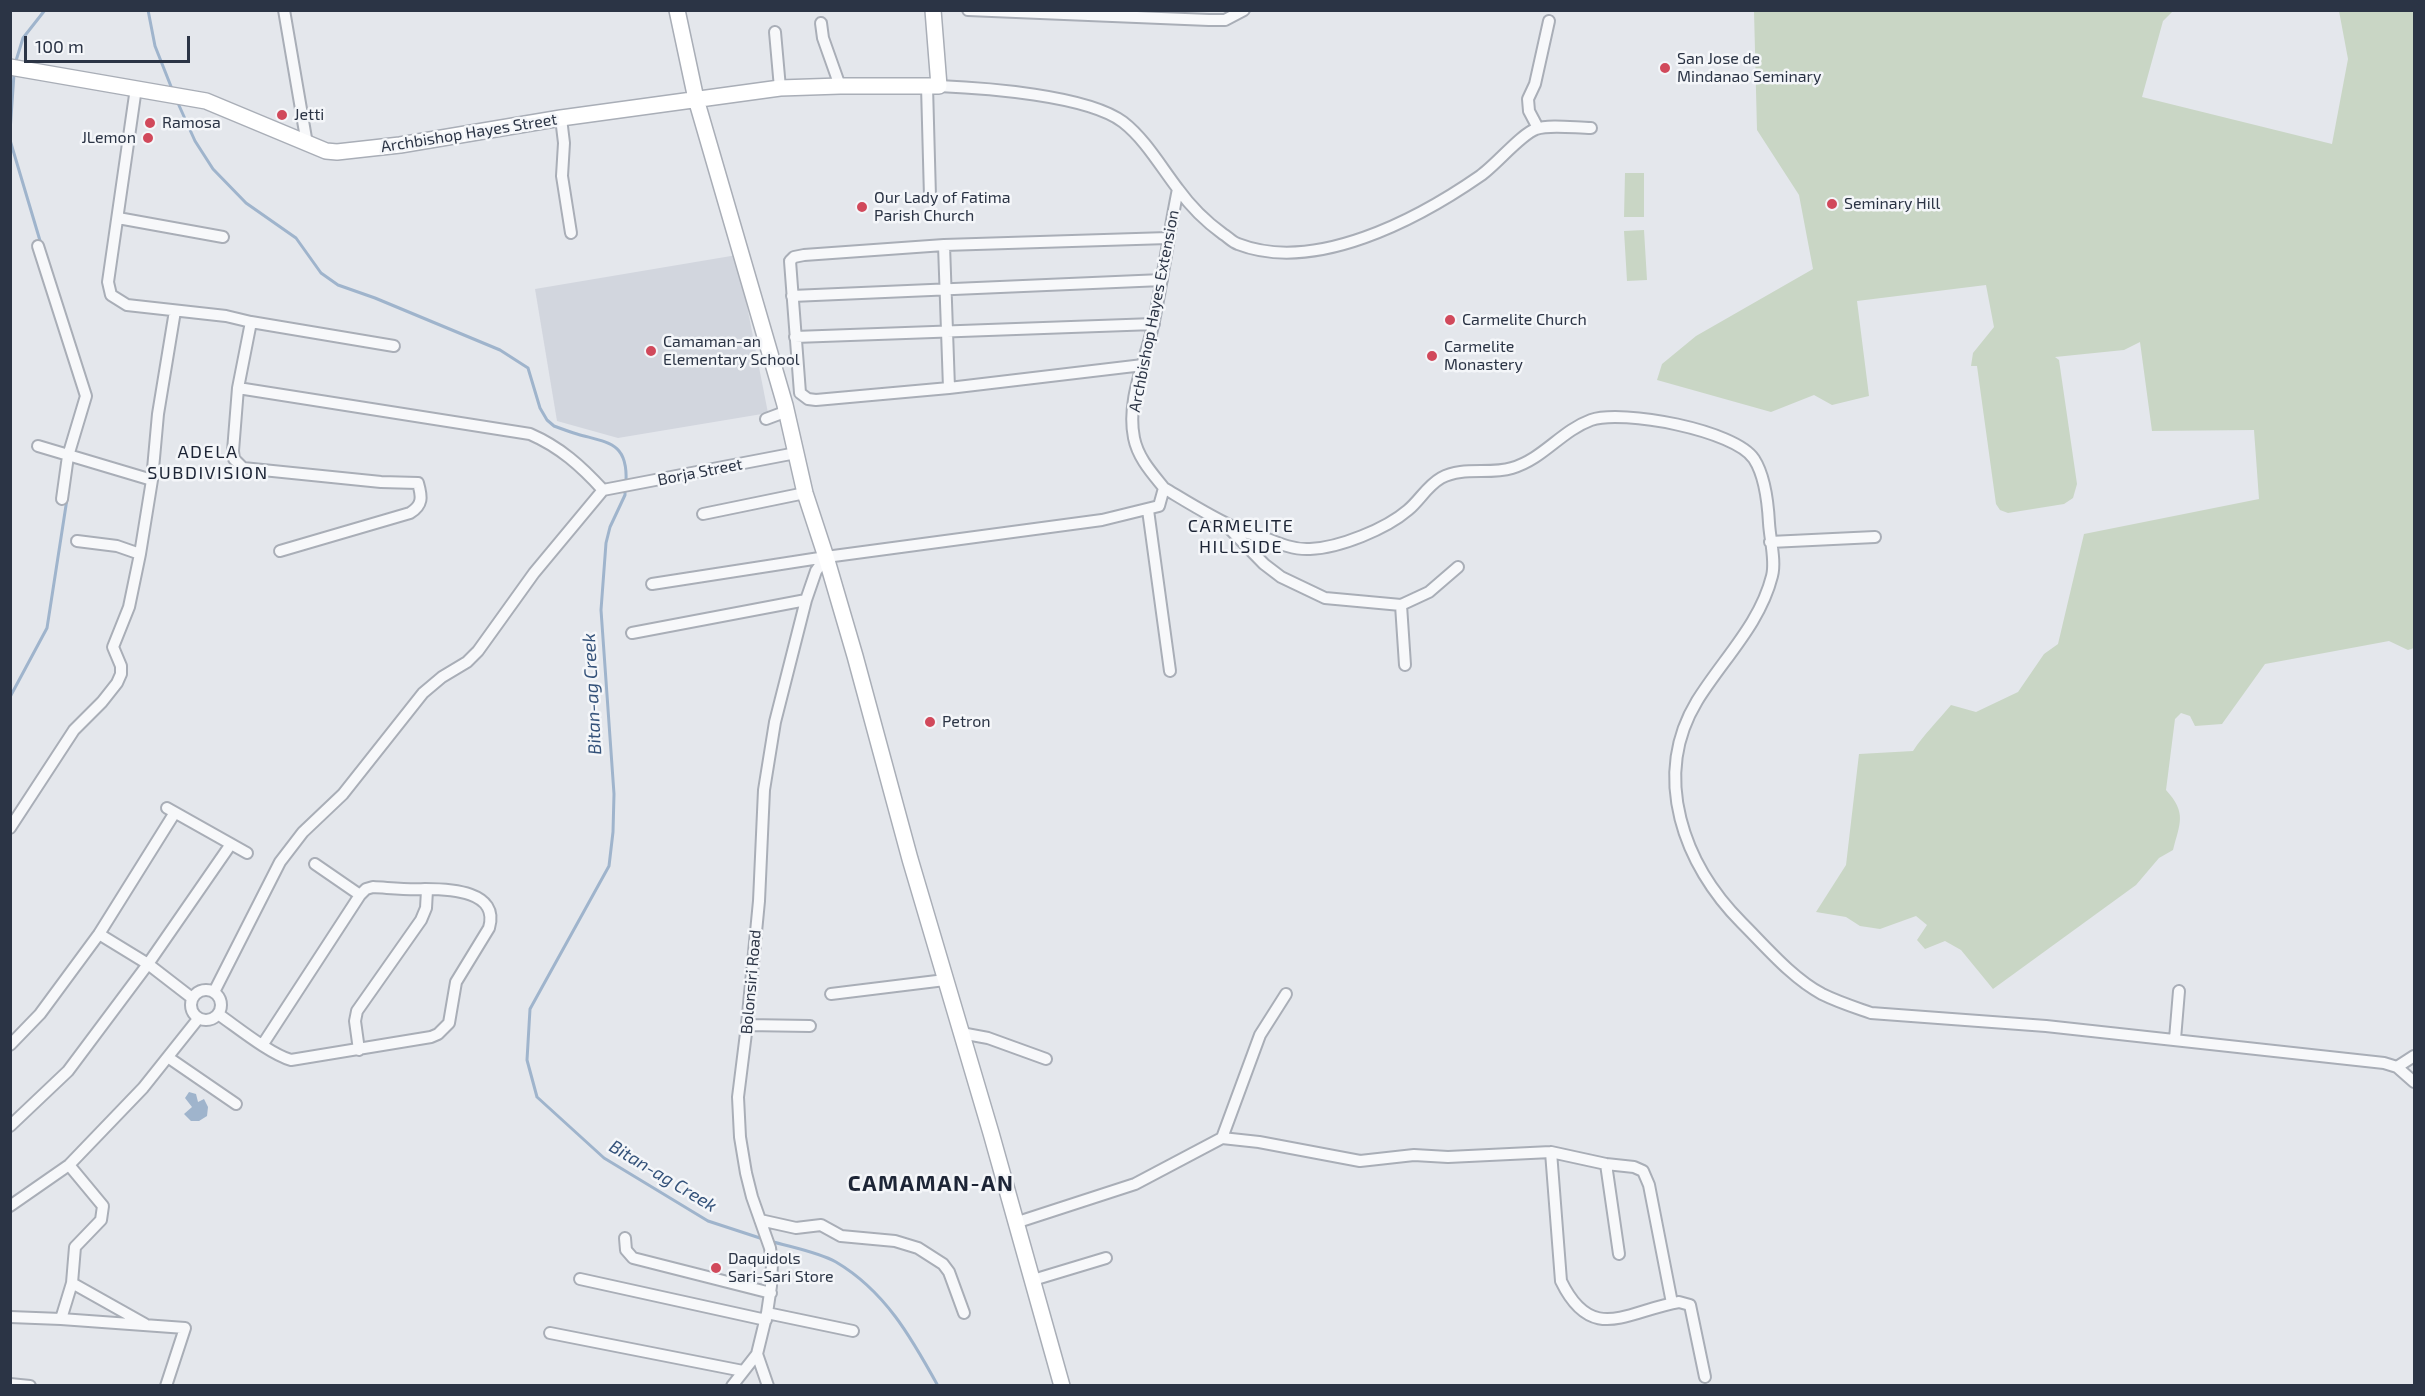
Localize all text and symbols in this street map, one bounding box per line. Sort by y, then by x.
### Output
scale bar [27,24,194,62]
text: 100 m [35,35,84,57]
place label: San Jose de Mindanao Seminary [1677,49,1821,87]
marker: San Jose de Mindanao Seminary [1658,61,1672,75]
place label: Jetti [294,105,324,125]
marker: Jetti [275,108,289,122]
street label: Archbishop Hayes Street [379,110,559,156]
place label: Ramosa [162,113,221,133]
marker: Ramosa [143,116,157,130]
place label: JLemon [81,128,136,148]
marker: JLemon [141,131,155,145]
place label: Our Lady of Fatima Parish Church [874,188,1011,226]
place label: Seminary Hill [1844,194,1940,214]
marker: Seminary Hill [1825,197,1839,211]
marker: Our Lady of Fatima Parish Church [855,200,869,214]
street label: Archbishop Hayes Extension [1125,208,1183,414]
place label: Carmelite Church [1462,310,1587,330]
marker: Carmelite Church [1443,313,1457,327]
place label: Camaman-an Elementary School [663,332,800,370]
place label: Carmelite Monastery [1444,337,1523,375]
marker: Camaman-an Elementary School [644,344,658,358]
marker: Carmelite Monastery [1425,349,1439,363]
district label: ADELA SUBDIVISION [147,441,269,484]
street label: Borja Street [656,454,744,490]
district label: CARMELITE HILLSIDE [1188,515,1294,558]
water label: Bitan-ag Creek [578,633,606,755]
place label: Petron [942,712,991,732]
marker: Petron [923,715,937,729]
street label: Bolonsiri Road [737,929,765,1035]
water label: Bitan-ag Creek [605,1135,721,1217]
district label: CAMAMAN-AN [848,1171,1014,1197]
place label: Daquidols Sari-Sari Store [728,1249,834,1287]
marker: Daquidols Sari-Sari Store [709,1261,723,1275]

